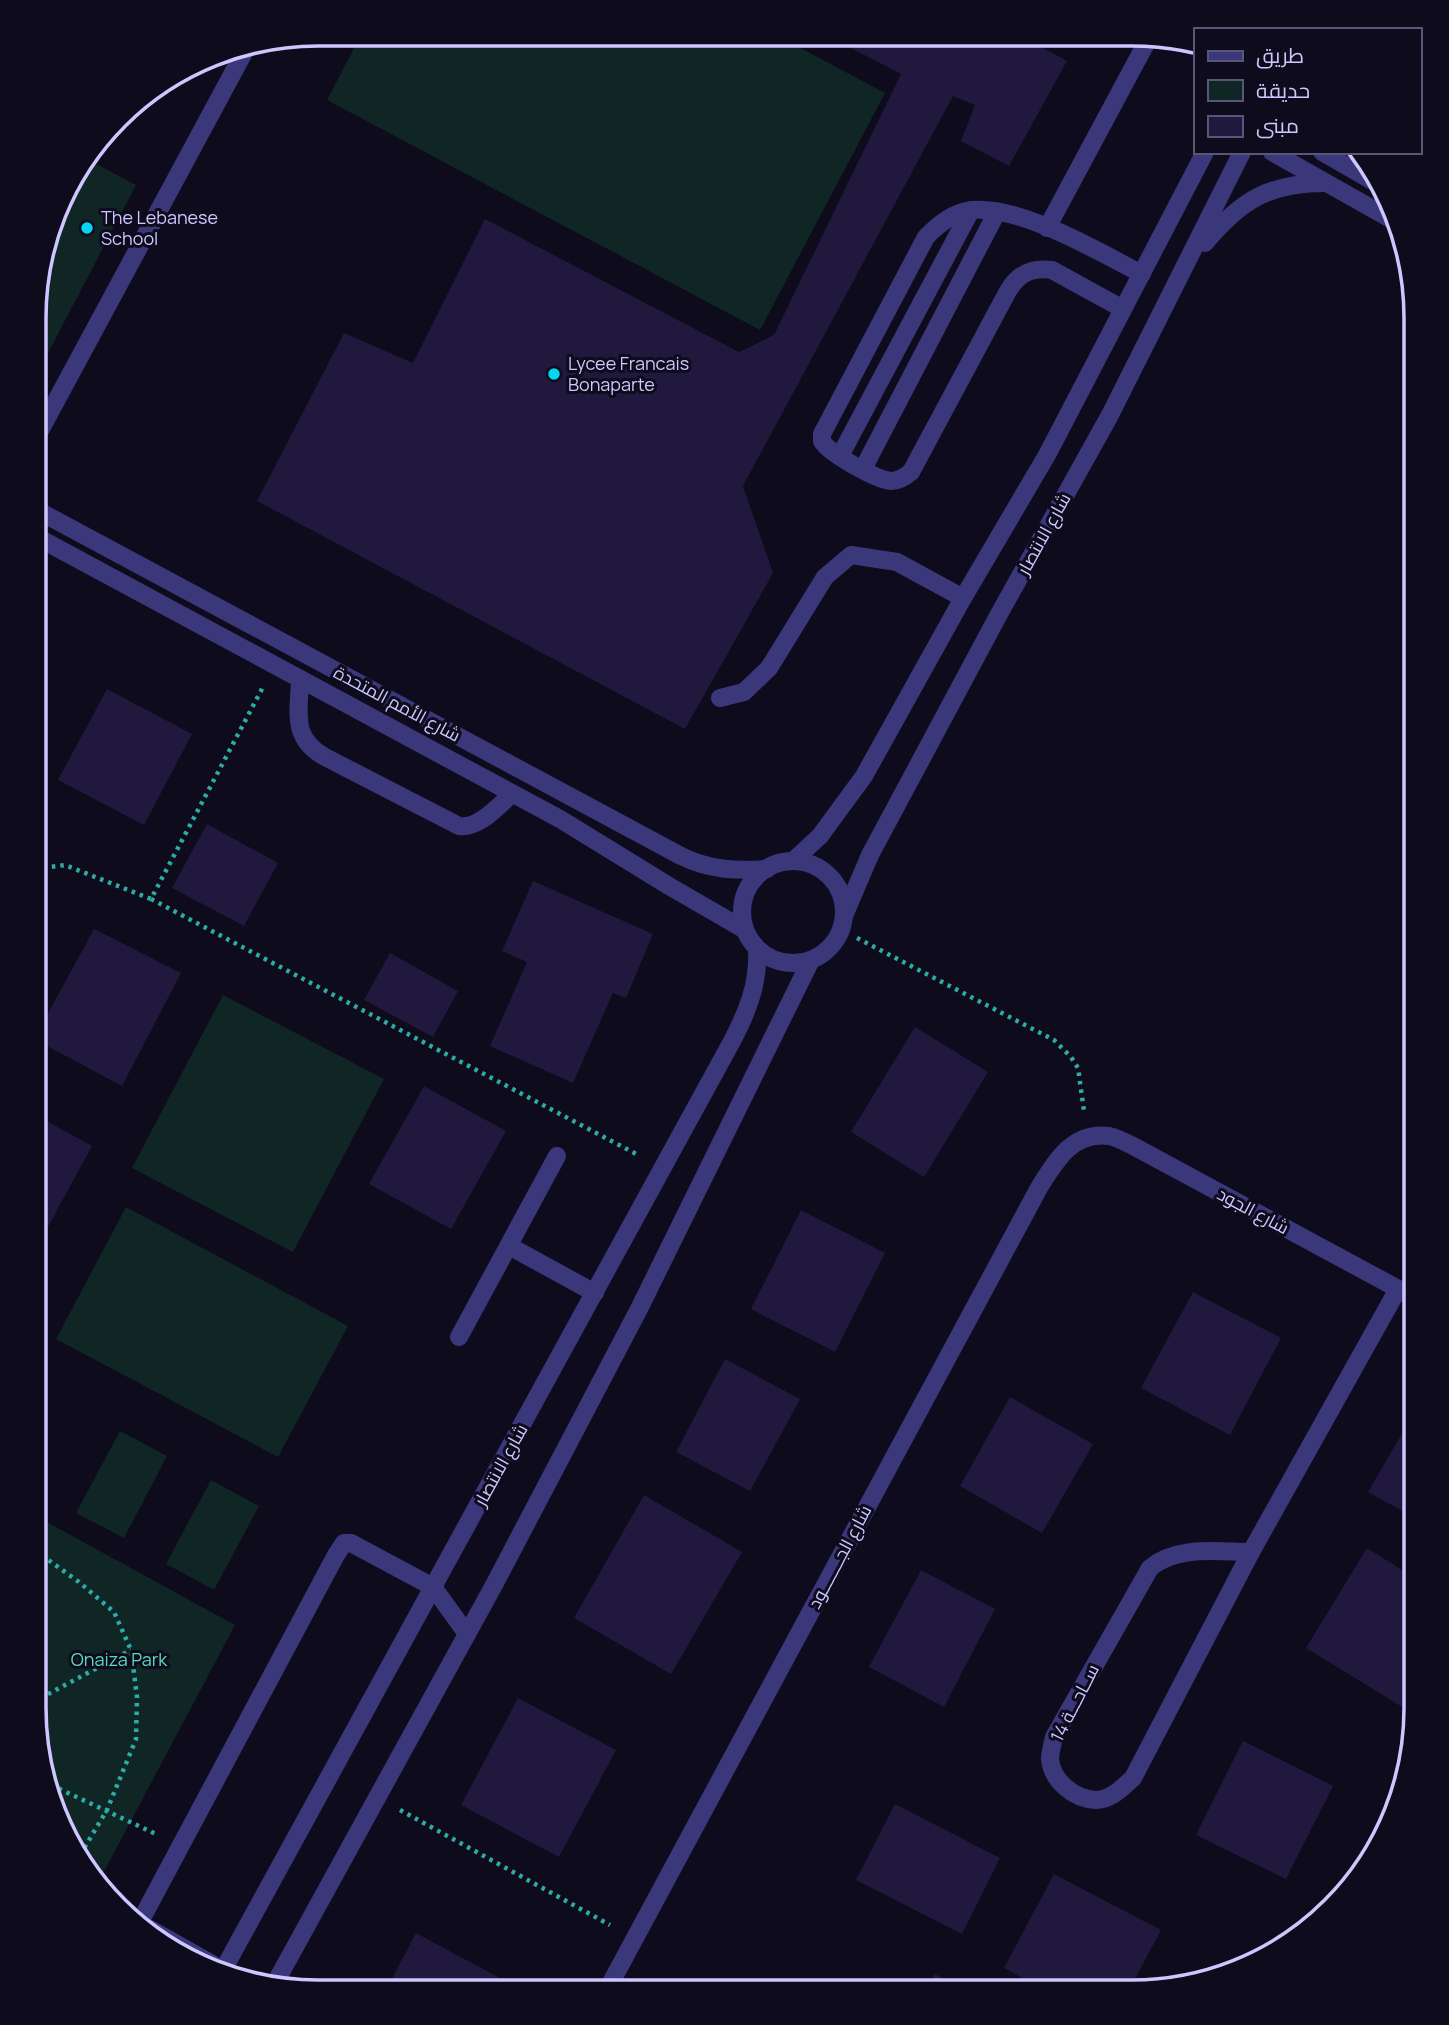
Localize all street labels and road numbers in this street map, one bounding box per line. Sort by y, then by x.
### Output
street label: شارع الانتصار [1010,488,1076,580]
street label: شارع الأمم المتحدة [329,660,465,747]
street label: شارع الجود [1213,1181,1294,1240]
street label: شارع الانتصار [467,1419,533,1511]
street label: شارع الجــــــــود [802,1500,877,1613]
street label: ســاحـــة 14 [1044,1660,1104,1746]

